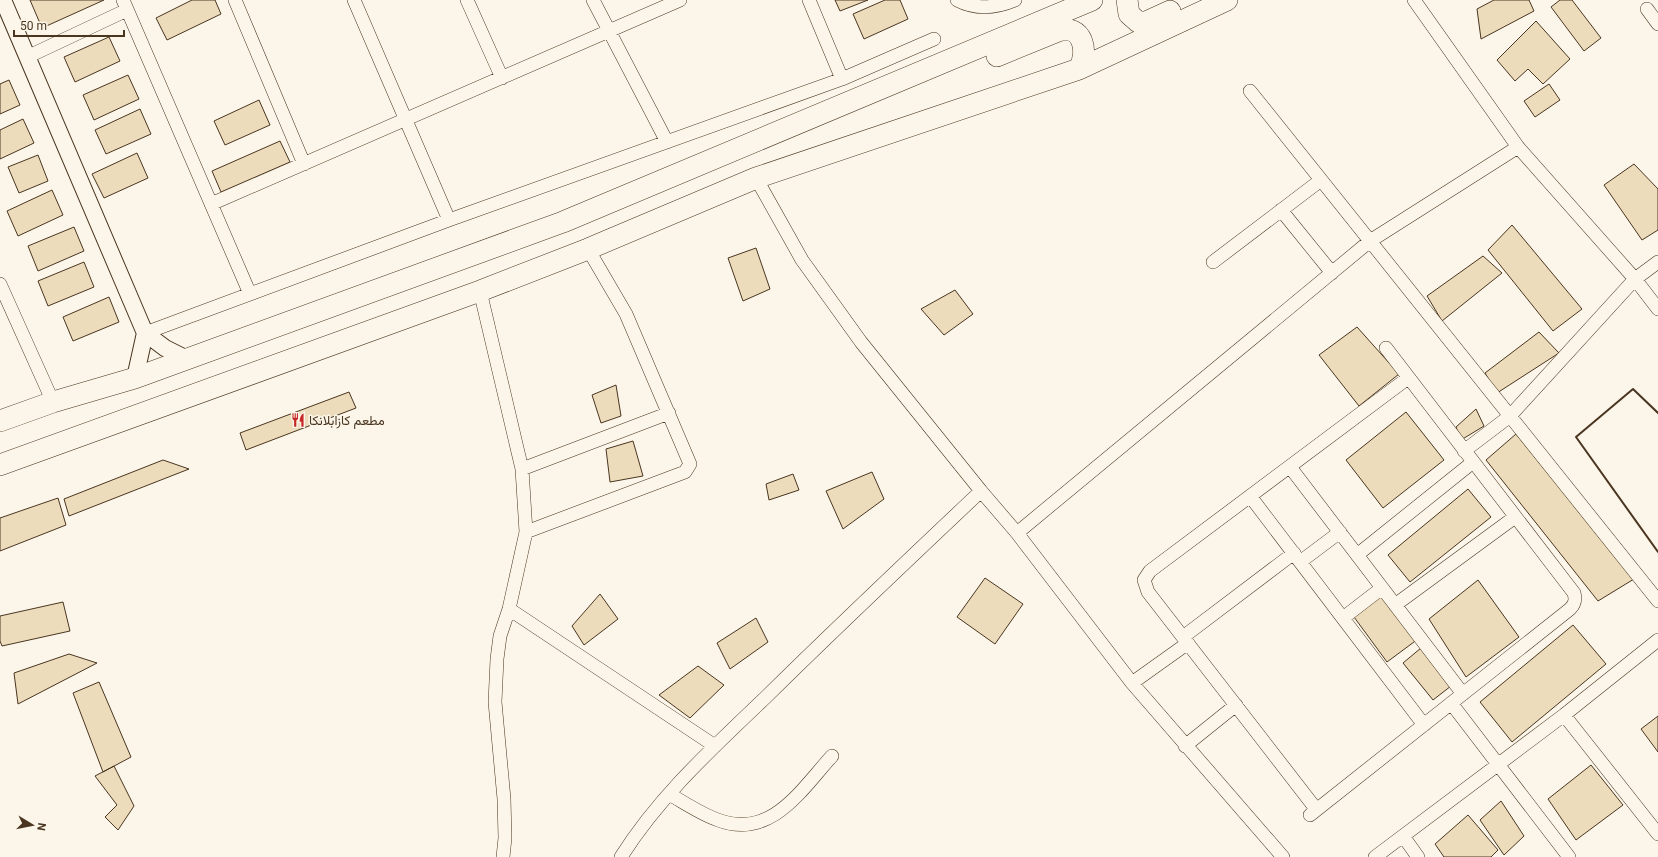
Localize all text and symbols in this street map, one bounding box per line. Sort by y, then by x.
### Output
scale bar [14,12,124,38]
text: 50 m [20,19,47,33]
restaurant icon: مطعم كازابلانكا [290,412,306,428]
place label: مطعم كازابلانكا [309,413,385,429]
north arrow [12,805,52,845]
text: N [34,822,48,832]

